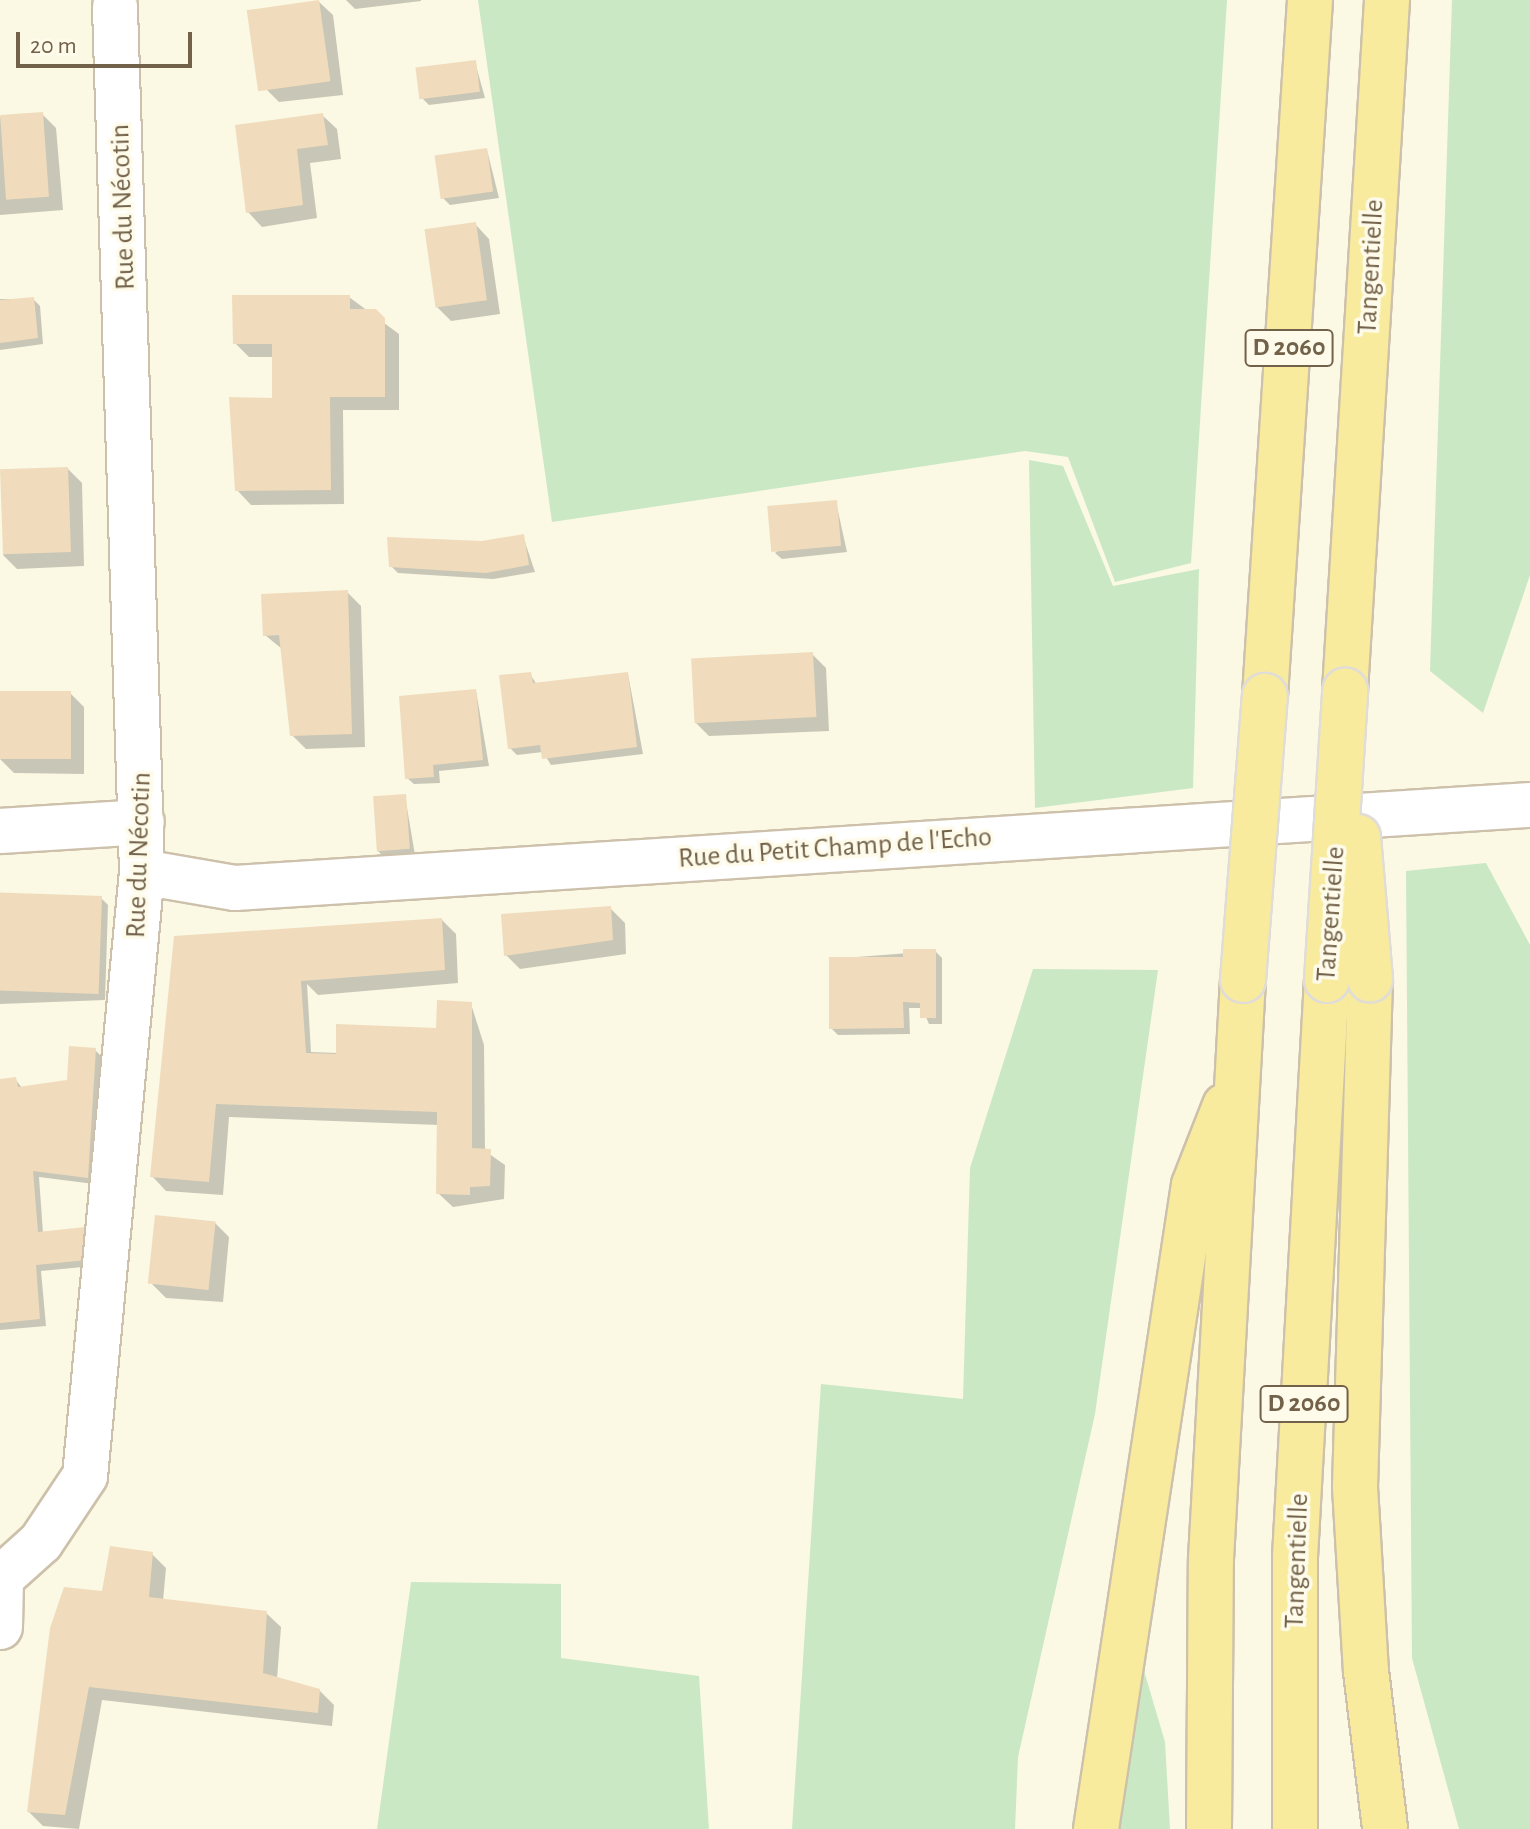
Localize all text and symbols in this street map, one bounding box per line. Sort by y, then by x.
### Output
scale bar [20,16,196,66]
text: 20 m [30,34,77,58]
street label: Rue du Nécotin [103,123,143,291]
street label: Tangentielle [1351,199,1391,335]
road number: D 2060 [1243,326,1335,370]
street label: Rue du Nécotin [119,771,159,939]
street label: Rue du Petit Champ de l'Echo [677,820,993,876]
street label: Tangentielle [1310,845,1352,983]
road number: D 2060 [1258,1382,1350,1426]
street label: Tangentielle [1278,1493,1316,1629]

